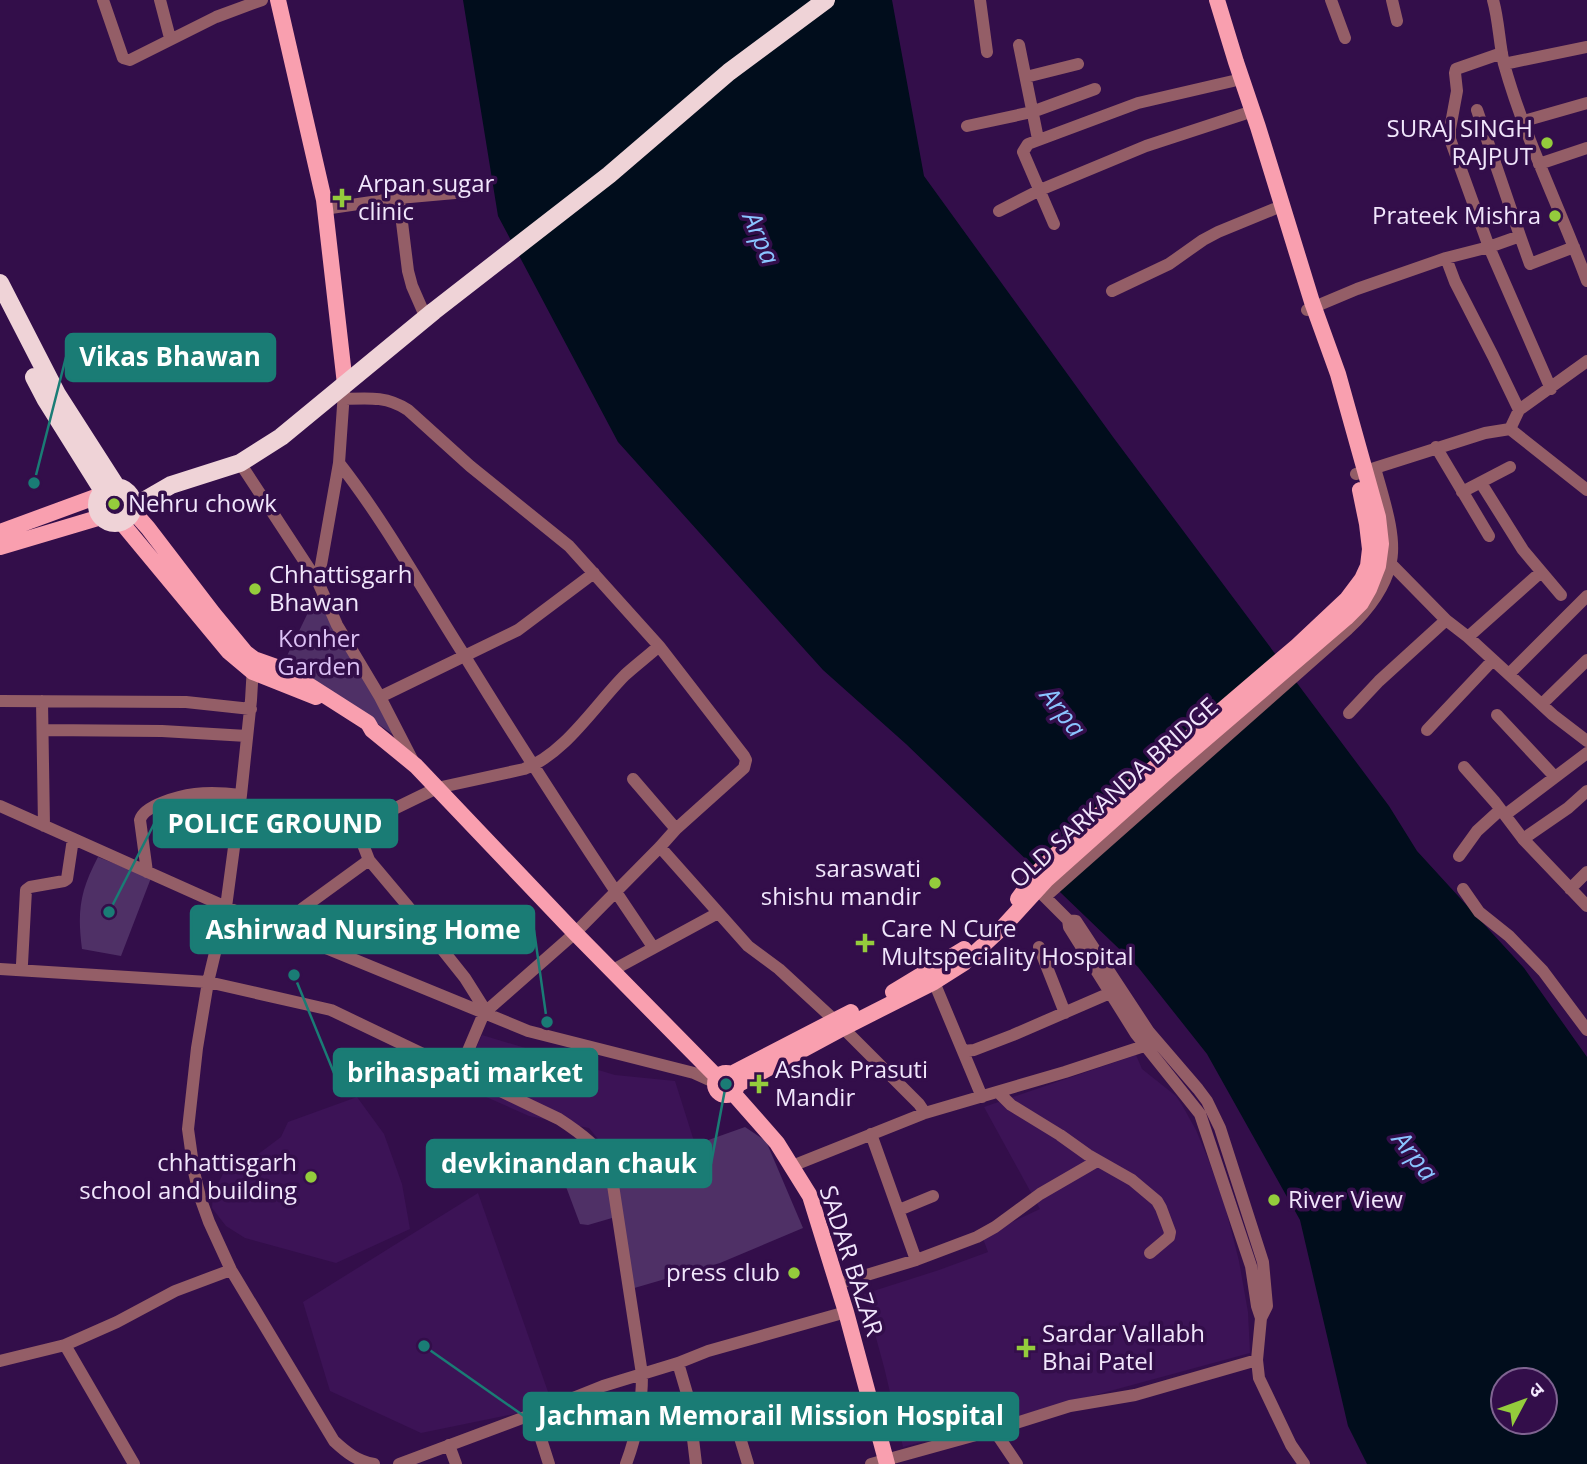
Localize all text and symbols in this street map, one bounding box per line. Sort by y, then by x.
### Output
place label: SURAJ SINGH RAJPUT [1387,111,1533,172]
marker: SURAJ SINGH RAJPUT [1539,135,1555,151]
place label: Arpan sugar clinic [358,166,494,227]
marker: Arpan sugar clinic [332,188,352,208]
place label: Prateek Mishra [1372,198,1541,231]
water label: Arpa [734,204,789,270]
marker: Prateek Mishra [1547,208,1563,224]
callout: Vikas Bhawan [66,334,275,381]
text: Vikas Bhawan [79,338,261,374]
place label: Nehru chowk [128,486,277,519]
marker: Nehru chowk [106,496,122,512]
place label: Chhattisgarh Bhawan [269,557,412,618]
marker: Chhattisgarh Bhawan [247,581,263,597]
park label: Konher Garden [277,621,361,682]
water label: Arpa [1032,677,1095,744]
street label: OLD SARKANDA BRIDGE [1002,689,1224,894]
callout: POLICE GROUND [154,800,397,847]
text: POLICE GROUND [168,805,382,841]
place label: saraswati shishu mandir [761,851,921,912]
marker: saraswati shishu mandir [927,875,943,891]
callout: Ashirwad Nursing Home [191,906,534,953]
text: Ashirwad Nursing Home [205,911,521,947]
place label: Care N Cure Multspeciality Hospital [881,911,1134,972]
marker: Care N Cure Multspeciality Hospital [855,933,875,953]
callout: brihaspati market [334,1049,597,1096]
place label: Ashok Prasuti Mandir [775,1052,928,1113]
text: brihaspati market [347,1054,583,1090]
marker: Ashok Prasuti Mandir [749,1074,769,1094]
water label: Arpa [1384,1121,1447,1188]
callout: devkinandan chauk [427,1140,711,1187]
place label: chhattisgarh school and building [79,1145,297,1206]
text: devkinandan chauk [441,1145,698,1181]
marker: chhattisgarh school and building [303,1169,319,1185]
street label: SADAR BAZAR [813,1181,892,1340]
place label: River View [1288,1182,1403,1215]
marker: River View [1266,1192,1282,1208]
place label: press club [666,1255,780,1288]
marker: press club [786,1265,802,1281]
place label: Sardar Vallabh Bhai Patel [1042,1316,1205,1377]
marker: Sardar Vallabh Bhai Patel [1016,1338,1036,1358]
north arrow [1489,1366,1559,1436]
text: उ [1523,1377,1551,1403]
callout: Jachman Memorail Mission Hospital [524,1393,1018,1440]
text: Jachman Memorail Mission Hospital [536,1397,1004,1433]

